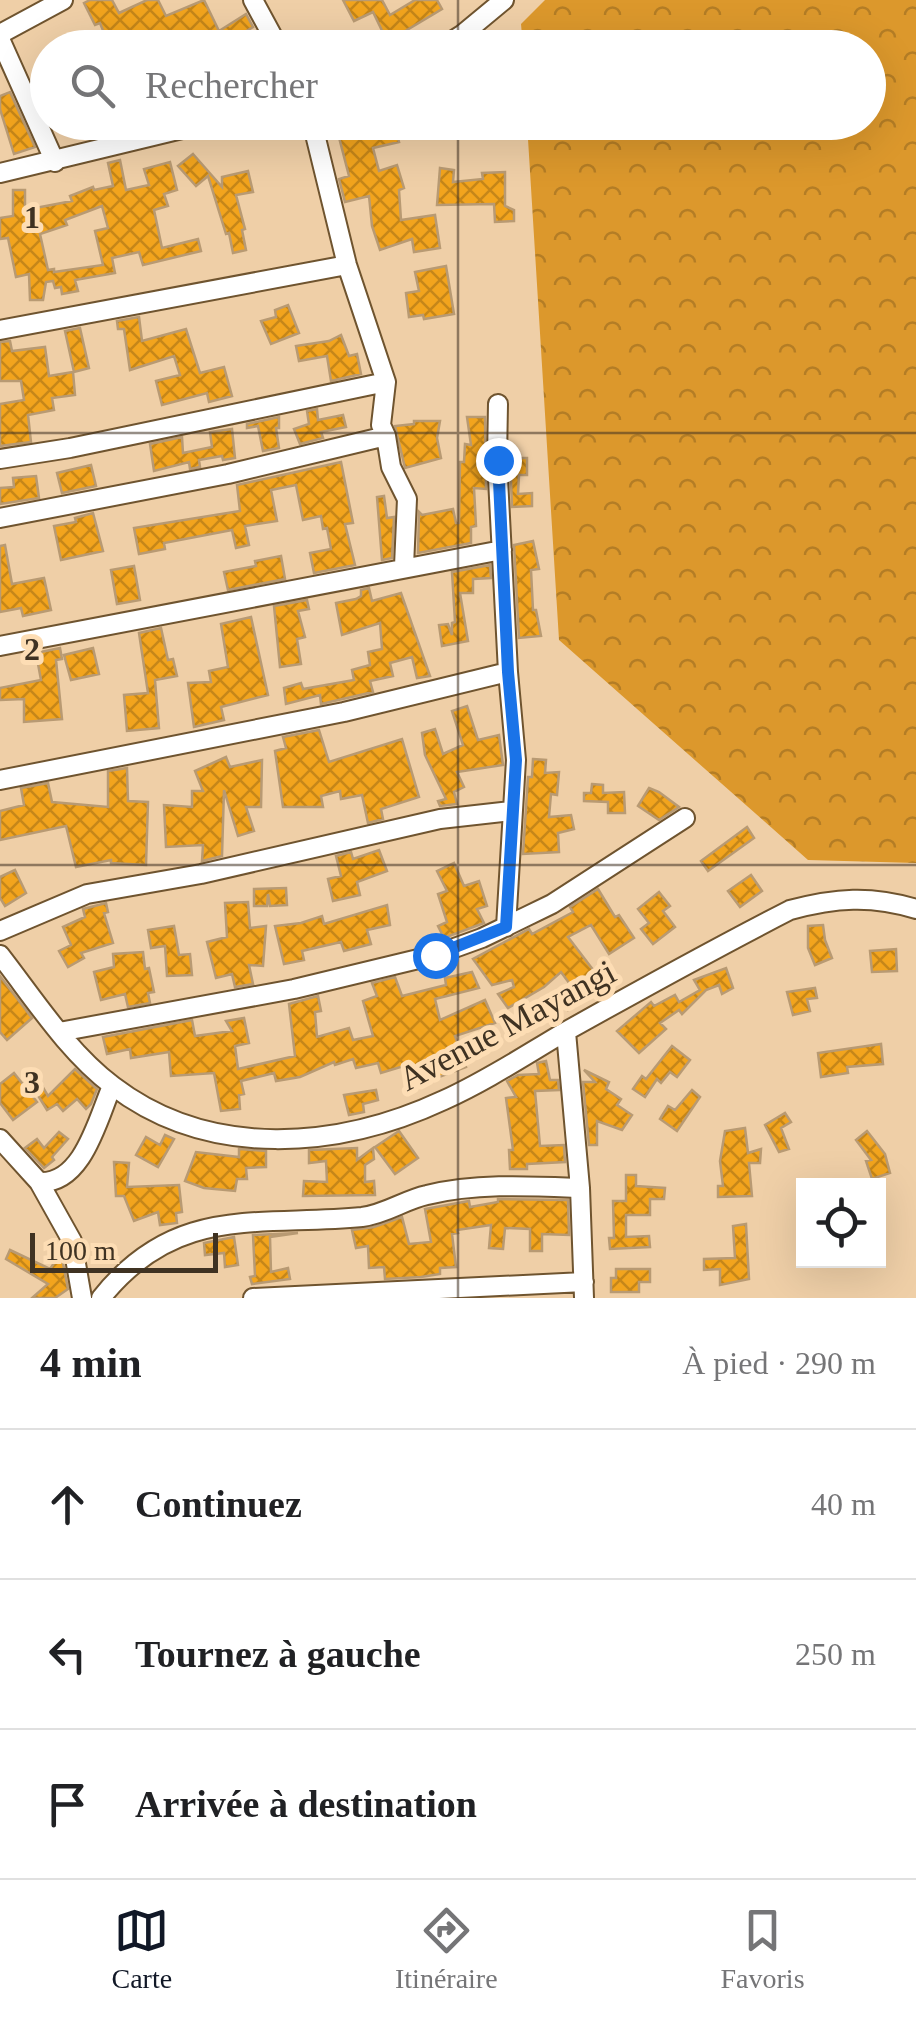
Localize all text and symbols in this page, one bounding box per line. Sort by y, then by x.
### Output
search box [30,30,886,140]
icon: search [65,58,120,113]
text: Rechercher [145,64,318,106]
text: 1 [24,199,40,235]
route end [476,438,522,484]
text: 2 [24,631,40,667]
route start [413,933,459,979]
street label: Avenue Mayangi [392,952,622,1099]
text: 3 [24,1064,40,1100]
map controls [796,1178,886,1268]
button: locate [796,1178,886,1268]
scale bar [30,1228,218,1272]
text: 100 m [45,1235,116,1266]
text: 4 min [40,1340,142,1386]
text: À pied · 290 m [682,1345,876,1381]
icon: ahead [40,1477,95,1532]
text: Continuez [135,1483,302,1525]
text: 40 m [811,1486,876,1522]
icon: left [40,1627,95,1682]
text: Tournez à gauche [135,1633,421,1675]
text: 250 m [795,1636,876,1672]
icon: arrive [40,1777,95,1832]
text: Arrivée à destination [135,1783,477,1825]
tab: Carte [111,1903,172,1995]
tab: Itinéraire [395,1903,498,1995]
tab: Favoris [721,1903,805,1995]

